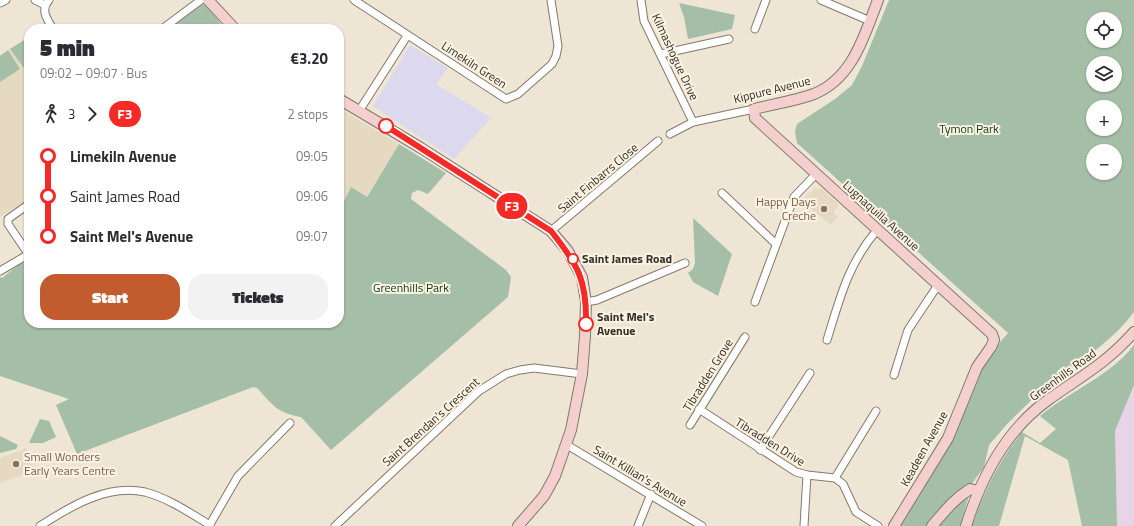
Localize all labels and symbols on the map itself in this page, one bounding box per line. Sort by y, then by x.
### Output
street label: Kilmashogue Drive [647,10,704,103]
street label: Limekiln Green [438,36,511,93]
street label: Kippure Avenue [731,71,812,108]
unlabelled marker [378,118,394,134]
park label: Tymon Park [939,119,999,138]
street label: Saint Finbarrs Close [553,138,642,217]
street label: Lugnaquilla Avenue [839,176,924,255]
place label: Happy Days Creche [756,192,816,225]
line badge: F3 [494,193,530,219]
marker: Happy Days Creche [819,204,829,214]
place label: Saint James Road [582,249,672,268]
marker: Saint James Road [567,253,579,265]
park label: Greenhills Park [373,278,449,297]
place label: Saint Mel's Avenue [597,307,655,340]
marker: Saint Mel's Avenue [578,316,594,332]
street label: Tibradden Grove [678,335,738,415]
street label: Greenhills Road [1025,344,1100,405]
street label: Saint Brendan's Crescent [378,372,484,471]
street label: Keadeen Avenue [895,407,952,490]
street label: Tibradden Drive [732,412,809,471]
street label: Saint Killian's Avenue [590,440,691,511]
place label: Small Wonders Early Years Centre [24,447,115,480]
marker: Small Wonders Early Years Centre [11,459,21,469]

